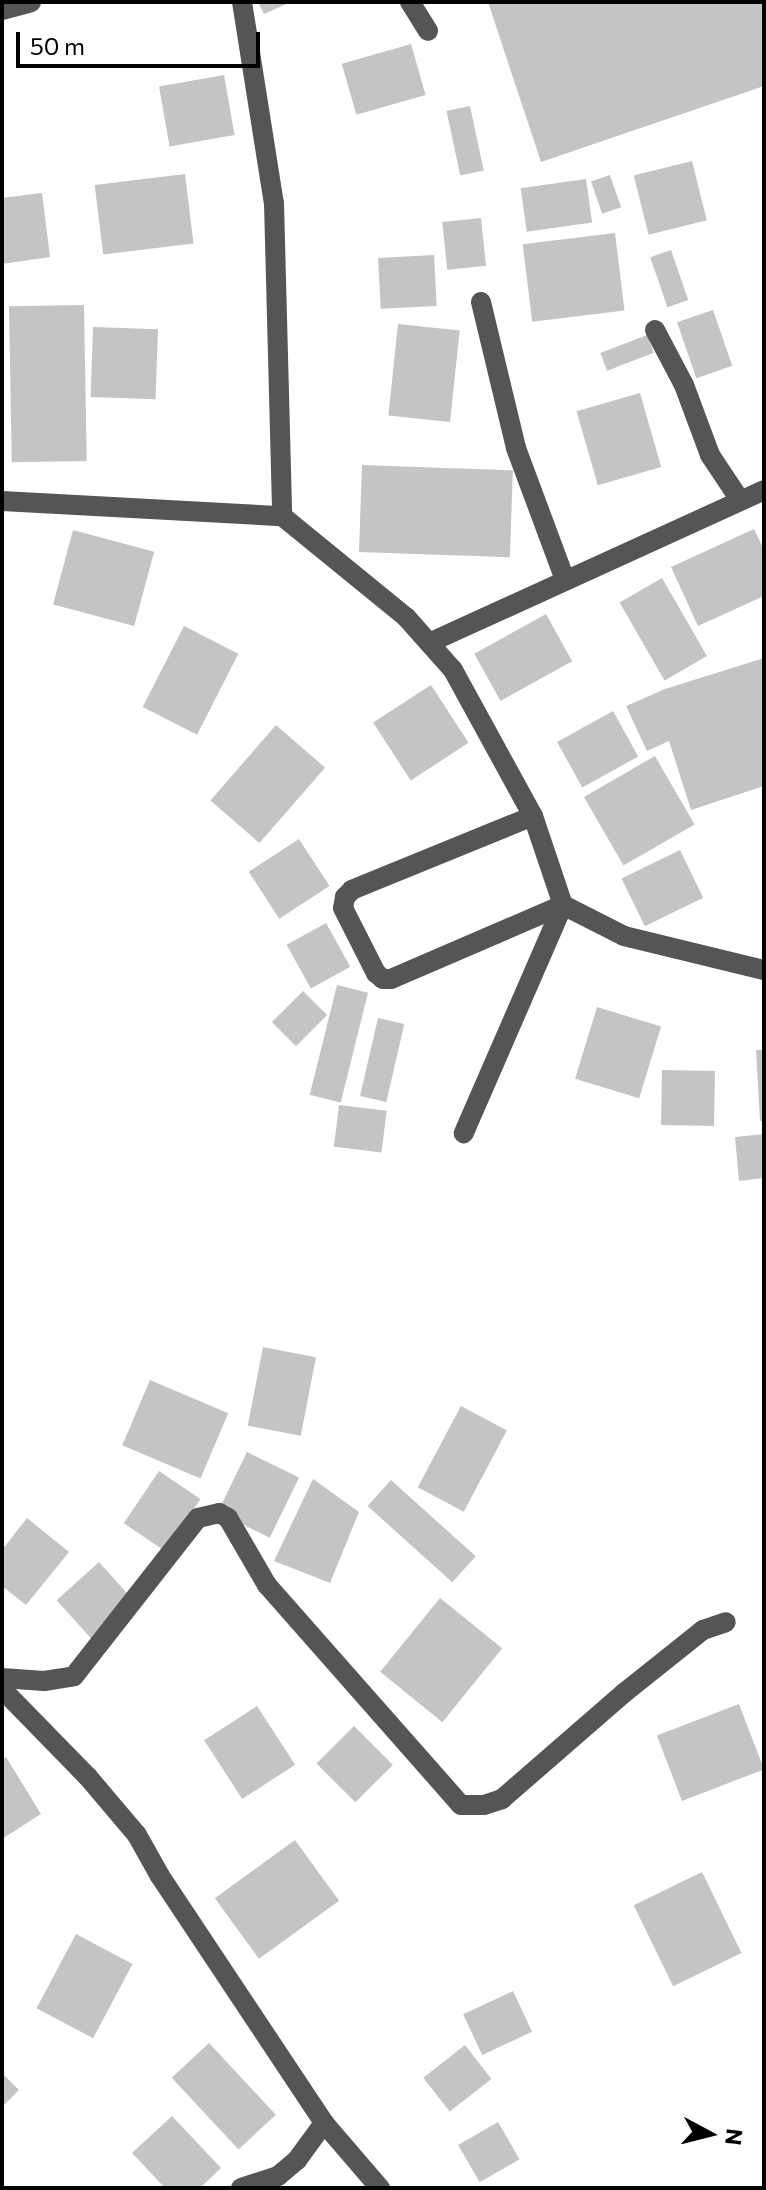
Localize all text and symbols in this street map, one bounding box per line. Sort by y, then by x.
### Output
scale bar [20,16,264,66]
text: 50 m [30,31,85,60]
north arrow [670,2094,750,2174]
text: N [720,2127,749,2147]

